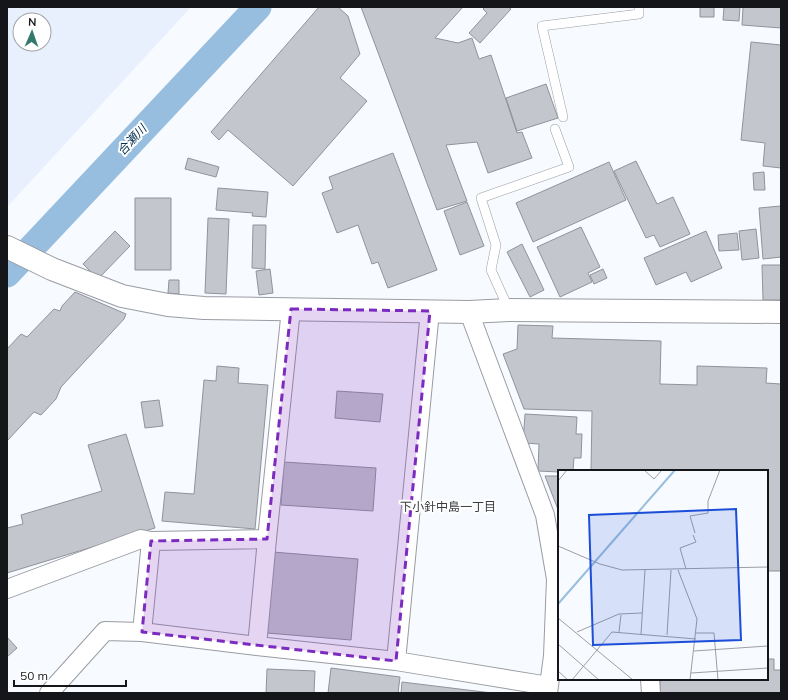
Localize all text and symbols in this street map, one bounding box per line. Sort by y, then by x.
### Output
north arrow [12,12,52,52]
text: N [28,15,37,29]
water label: 合瀬川 [114,120,151,158]
inset map [558,470,768,680]
district label: 下小針中島一丁目 [400,499,496,514]
scale bar [14,662,126,688]
text: 50 m [20,668,48,683]

